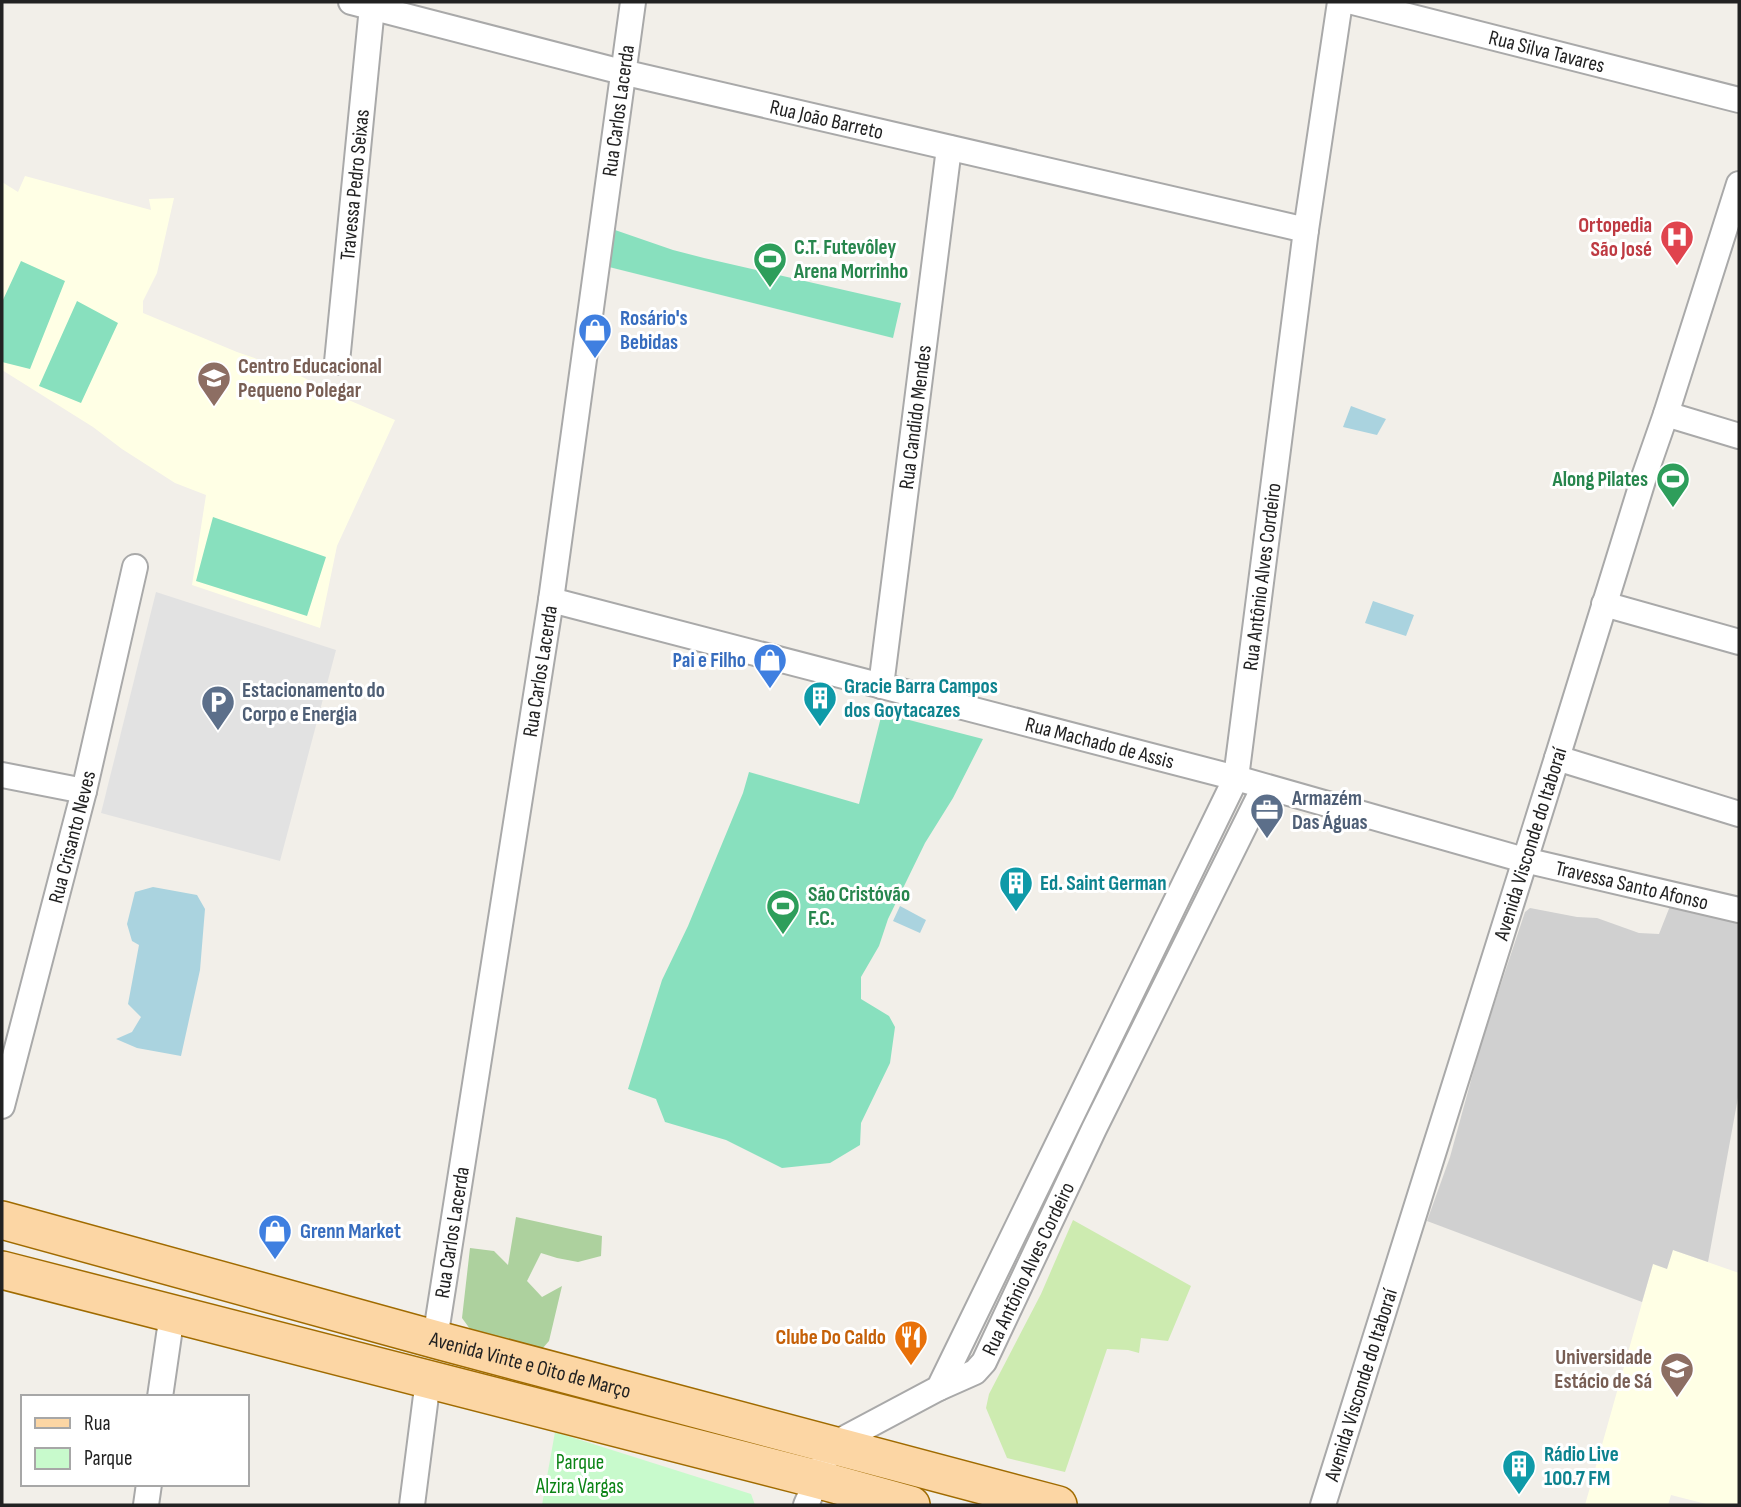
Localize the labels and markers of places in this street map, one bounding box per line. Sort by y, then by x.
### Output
place label: Ortopedia São José [1578,213,1652,262]
hospital icon: Ortopedia São José [1658,218,1696,267]
place label: C.T. Futevôley Arena Morrinho [793,235,908,284]
sports icon: C.T. Futevôley Arena Morrinho [751,240,789,289]
place label: Rosário's Bebidas [620,306,688,355]
shop icon: Rosário's Bebidas [576,311,614,360]
place label: Centro Educacional Pequeno Polegar [238,354,382,403]
school or university icon: Centro Educacional Pequeno Polegar [195,359,233,408]
sports icon: Along Pilates [1654,460,1692,509]
place label: Along Pilates [1551,467,1648,492]
shop icon: Pai e Filho [751,641,789,690]
place label: Pai e Filho [673,648,746,673]
place label: Gracie Barra Campos dos Goytacazes [844,674,998,723]
place label: Estacionamento do Corpo e Energia [242,678,385,727]
building icon: Gracie Barra Campos dos Goytacazes [801,679,839,728]
parking icon: Estacionamento do Corpo e Energia [199,683,237,732]
place label: Armazém Das Águas [1291,786,1368,835]
office icon: Armazém Das Águas [1248,791,1286,840]
building icon: Ed. Saint German [997,864,1035,913]
place label: Ed. Saint German [1040,871,1167,896]
place label: São Cristóvão F.C. [808,882,910,931]
sports icon: São Cristóvão F.C. [764,887,802,936]
shop icon: Grenn Market [256,1212,294,1261]
place label: Grenn Market [300,1219,401,1244]
restaurant icon: Clube Do Caldo [892,1318,930,1367]
place label: Clube Do Caldo [775,1325,886,1350]
place label: Universidade Estácio de Sá [1554,1345,1652,1394]
school or university icon: Universidade Estácio de Sá [1658,1350,1696,1399]
place label: Rádio Live 100.7 FM [1544,1442,1619,1491]
building icon: Rádio Live 100.7 FM [1500,1447,1538,1496]

